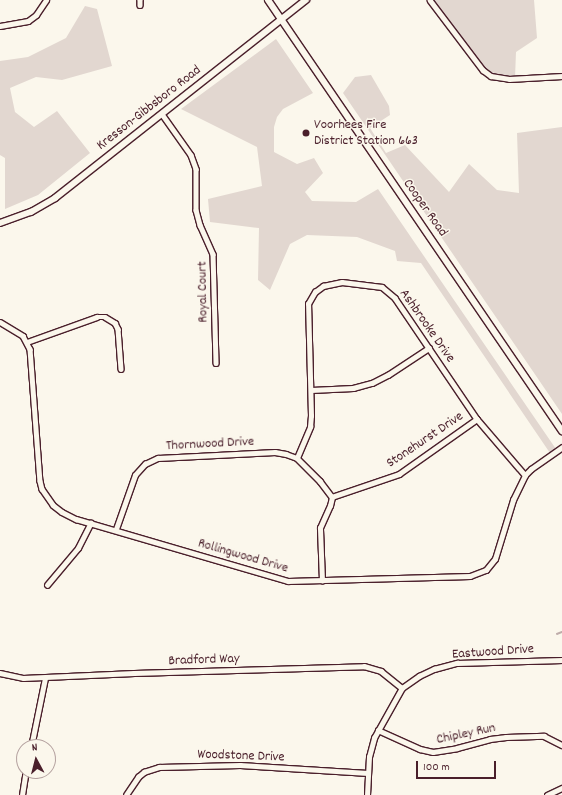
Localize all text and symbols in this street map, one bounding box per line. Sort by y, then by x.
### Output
street label: Kresson-Gibbsboro Road [93,62,205,154]
place label: Voorhees Fire District Station 663 [314,117,418,150]
marker: Voorhees Fire District Station 663 [301,128,311,138]
street label: Cooper Road [399,176,451,240]
street label: Royal Court [194,261,212,323]
street label: Ashbrooke Drive [396,286,458,366]
street label: Stonehurst Drive [383,408,467,472]
street label: Thornwood Drive [166,433,254,455]
street label: Rollingwood Drive [196,535,290,577]
street label: Eastwood Drive [451,641,535,663]
street label: Bradford Way [168,650,240,670]
street label: Chipley Run [435,720,497,748]
north arrow [16,739,56,779]
text: N [31,740,38,756]
street label: Woodstone Drive [197,746,285,766]
scale bar [418,753,498,779]
text: 100 m [423,759,450,776]

